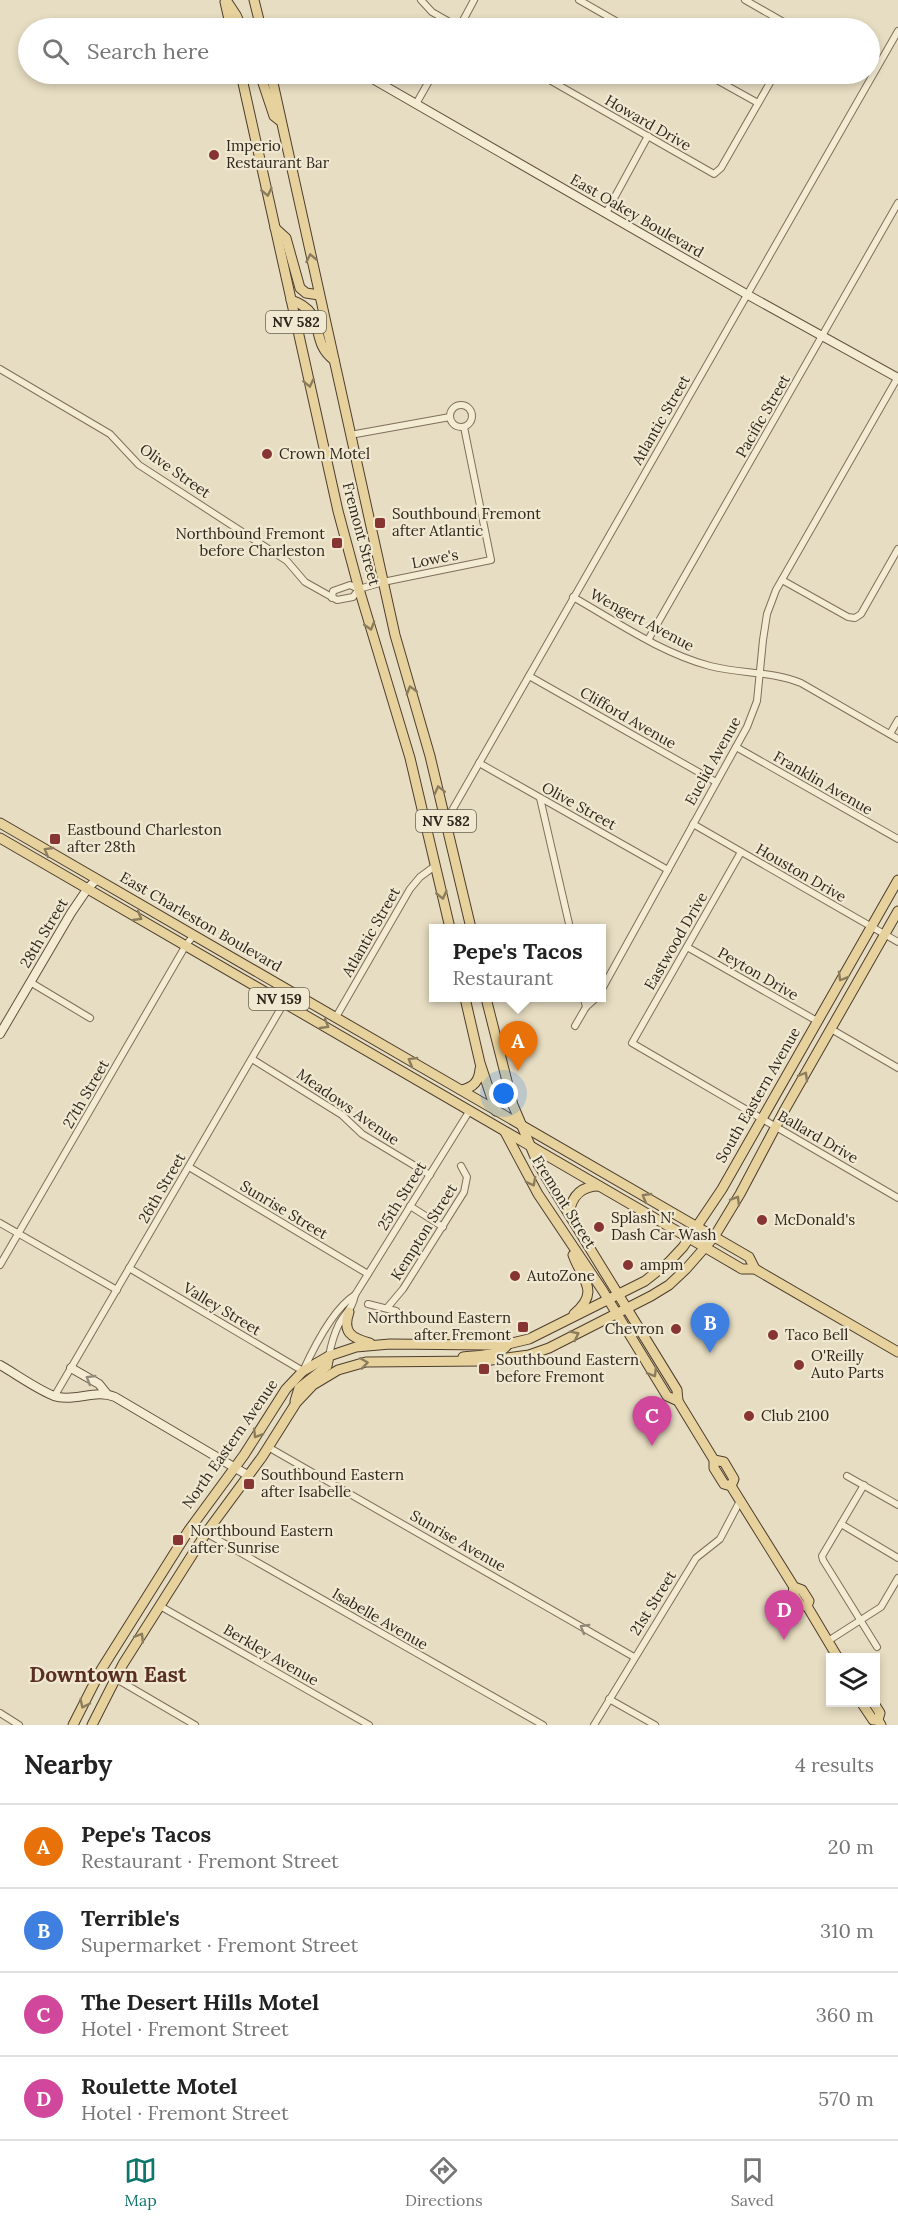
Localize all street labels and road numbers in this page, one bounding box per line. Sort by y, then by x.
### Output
street label: Howard Drive [602,90,695,155]
street label: East Oakey Boulevard [567,170,707,262]
road number: NV 582 [266,311,326,333]
street label: Atlantic Street [627,371,694,469]
street label: Pacific Street [731,371,794,461]
street label: Olive Street [136,439,215,502]
street label: Fremont Street [339,480,384,588]
street label: Lowe's [410,545,460,572]
street label: Wengert Avenue [587,584,698,655]
street label: Clifford Avenue [577,682,680,753]
street label: Euclid Avenue [680,713,745,808]
street label: Franklin Avenue [770,746,876,819]
street label: Olive Street [539,777,620,834]
road number: NV 582 [416,810,476,832]
street label: Houston Drive [753,839,850,906]
street label: East Charleston Boulevard [117,867,286,976]
street label: Atlantic Street [337,883,404,981]
street label: Eastwood Drive [640,888,711,993]
street label: 28th Street [15,894,72,971]
street label: Peyton Drive [714,943,802,1004]
road number: NV 159 [249,988,309,1010]
street label: South Eastern Avenue [711,1024,804,1166]
street label: 27th Street [58,1056,113,1132]
street label: Meadows Avenue [293,1064,403,1149]
street label: Ballard Drive [775,1106,862,1167]
street label: 26th Street [134,1149,189,1226]
street label: Fremont Street [528,1152,601,1252]
street label: 25th Street [373,1158,430,1234]
street label: Sunrise Street [237,1176,332,1243]
street label: Kempton Street [386,1180,461,1284]
street label: Valley Street [179,1277,265,1339]
street label: North Eastern Avenue [178,1375,281,1512]
street label: Sunrise Avenue [407,1506,509,1576]
street label: 21st Street [625,1567,680,1639]
street label: Isabelle Avenue [329,1583,432,1654]
street label: Berkley Avenue [220,1620,322,1690]

